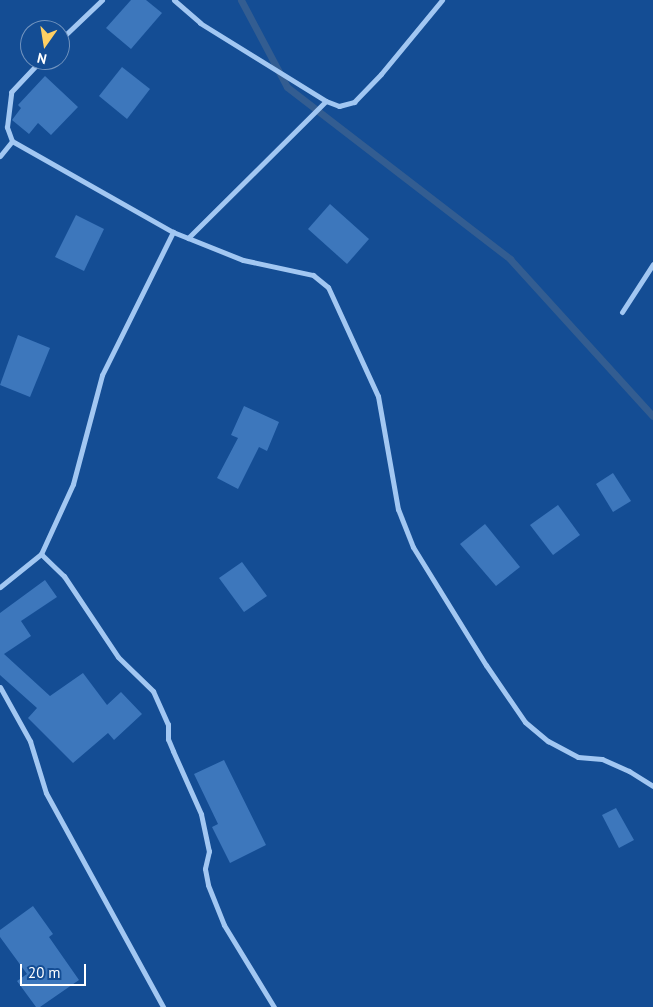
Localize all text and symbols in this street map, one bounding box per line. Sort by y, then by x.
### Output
north arrow [20,20,70,70]
text: N [35,49,48,68]
scale bar [22,954,89,986]
text: 20 m [28,963,61,982]

